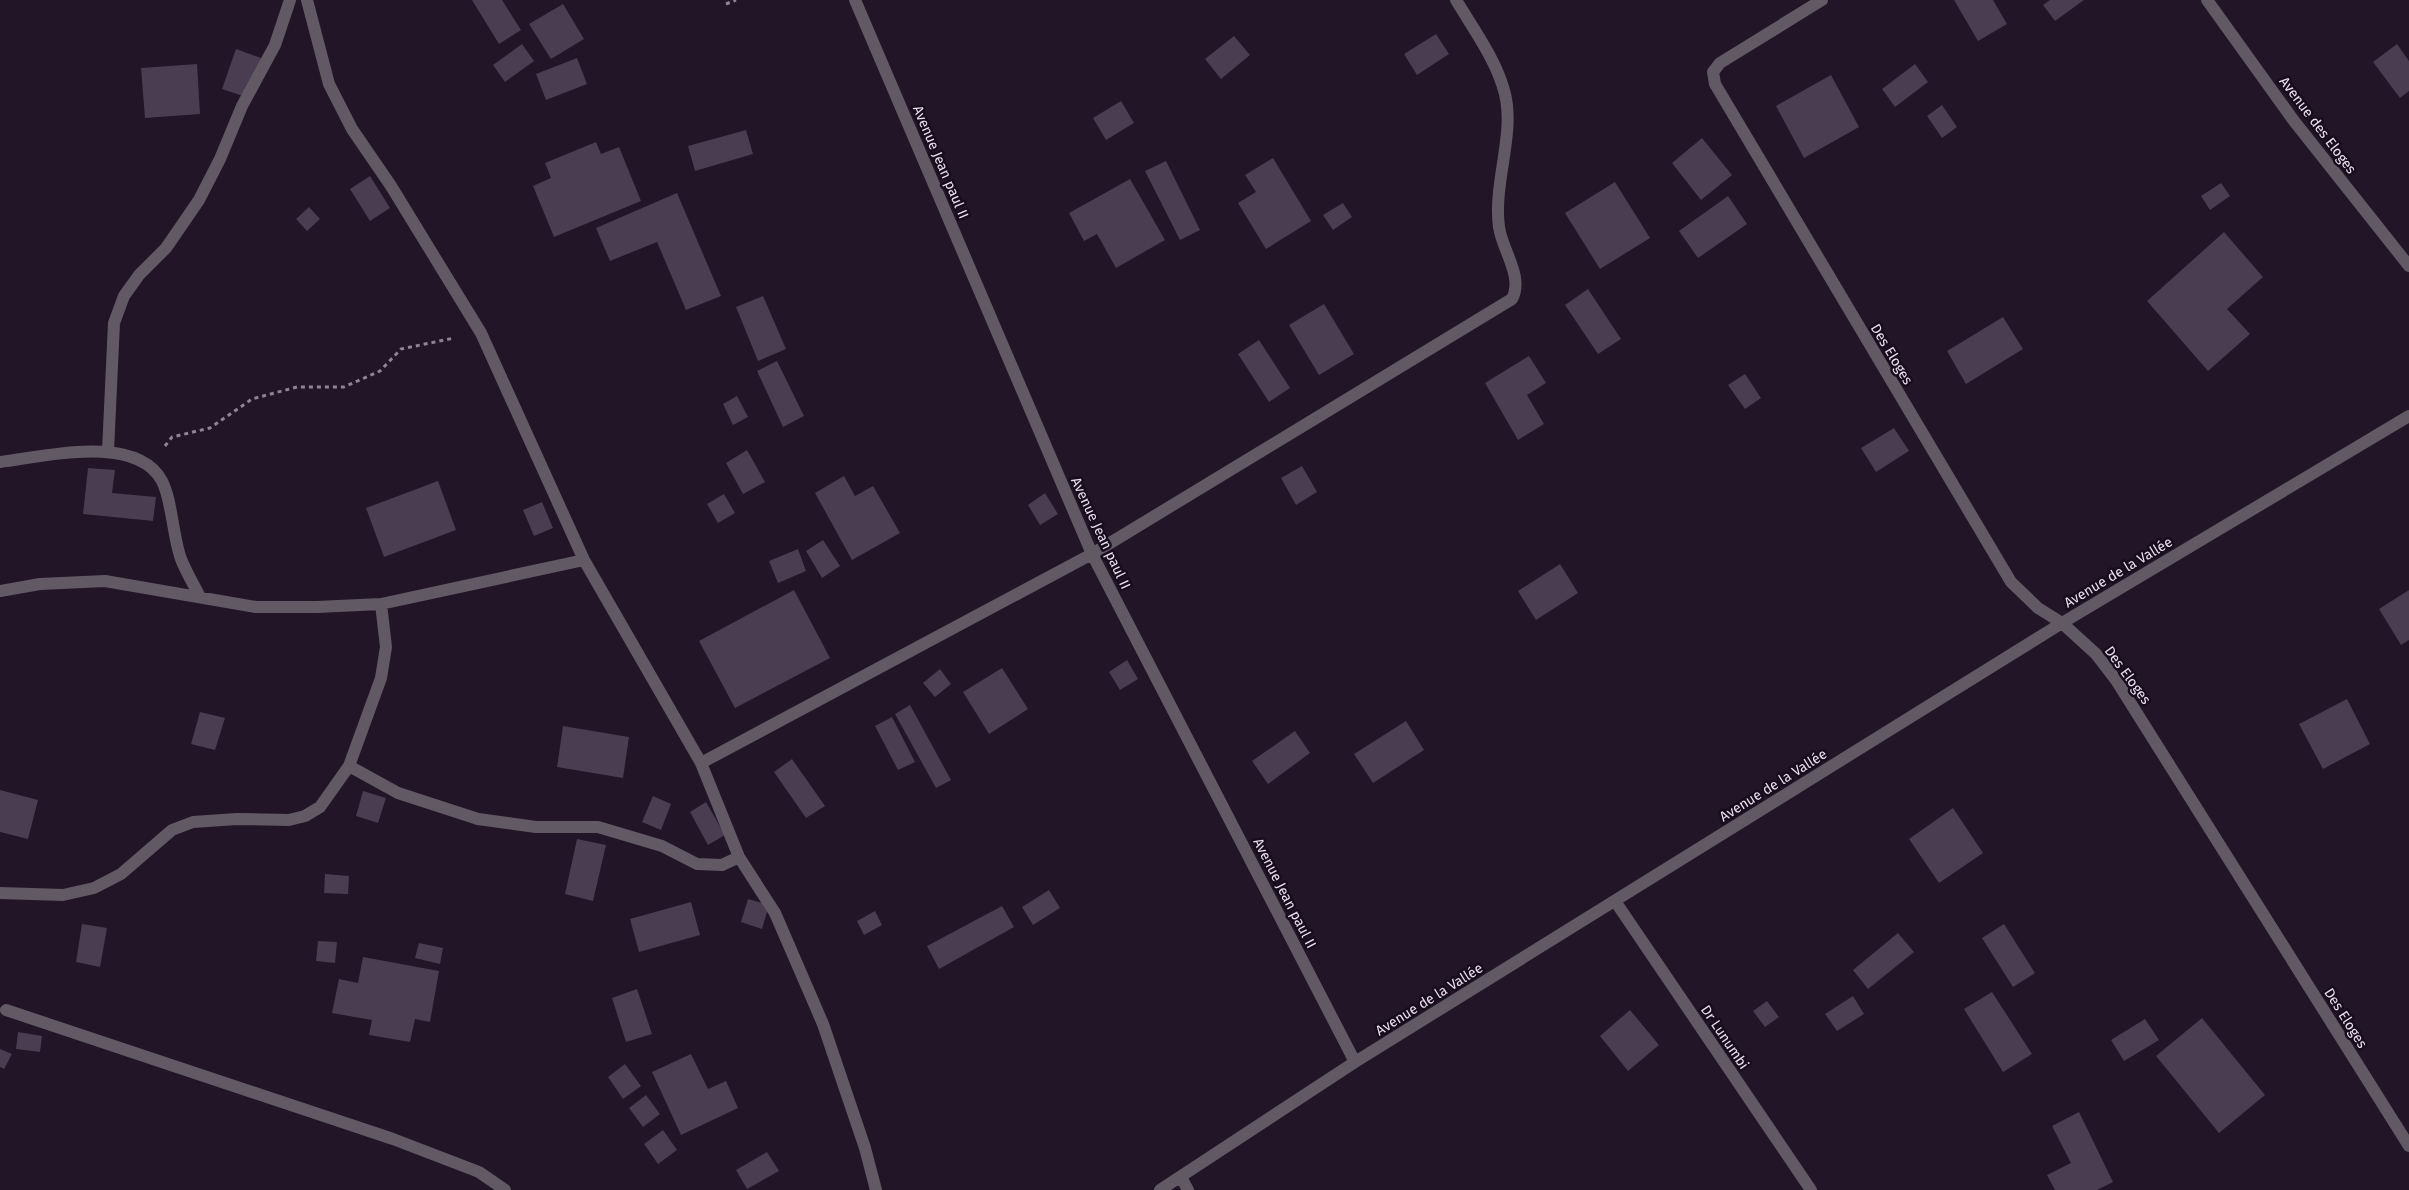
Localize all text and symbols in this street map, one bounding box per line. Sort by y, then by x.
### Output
street label: Avenue des Eloges [2276,73,2360,178]
street label: Avenue Jean paul II [909,103,972,221]
street label: Des Eloges [1867,321,1917,388]
street label: Avenue Jean paul II [1067,475,1134,592]
street label: Avenue de la Vallée [2061,533,2175,611]
street label: Des Eloges [2101,643,2155,708]
street label: Avenue de la Vallée [1716,746,1830,825]
street label: Avenue Jean paul II [1249,835,1320,951]
street label: Avenue de la Vallée [1372,960,1486,1039]
street label: Des Eloges [2320,985,2371,1052]
street label: Dr Lunumbi [1697,1002,1752,1073]

